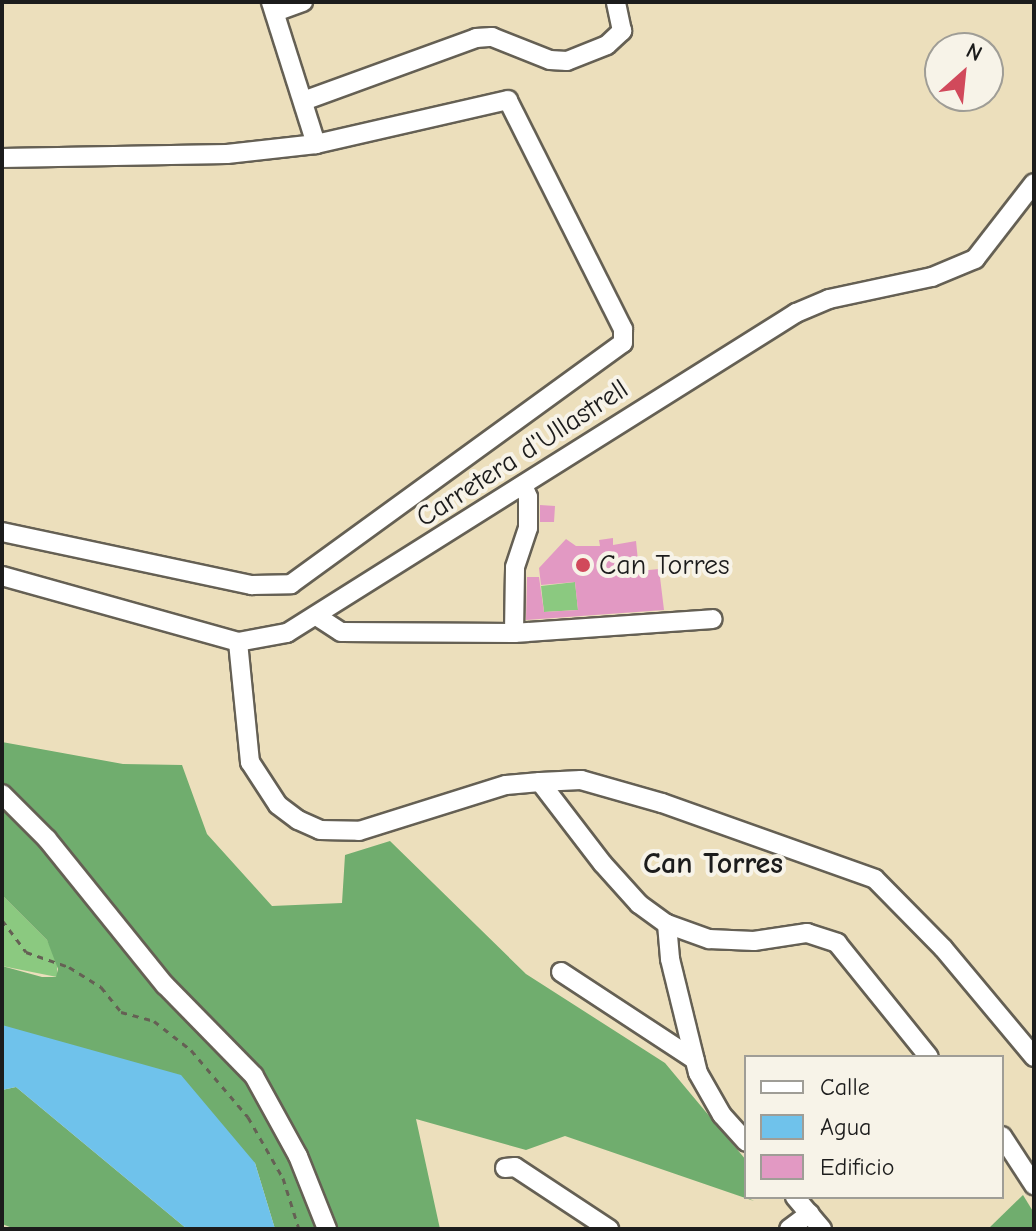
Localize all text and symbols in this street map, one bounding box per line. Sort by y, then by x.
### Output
north arrow [924,32,1004,112]
text: N [962,38,986,67]
street label: Carretera d'Ullastrell [410,372,634,534]
place label: Can Torres [599,548,730,582]
marker: Can Torres [574,556,592,574]
district label: Can Torres [643,846,783,882]
legend [744,1055,1004,1199]
text: Calle [820,1073,870,1101]
text: Agua [820,1113,871,1141]
text: Edificio [820,1153,895,1181]

